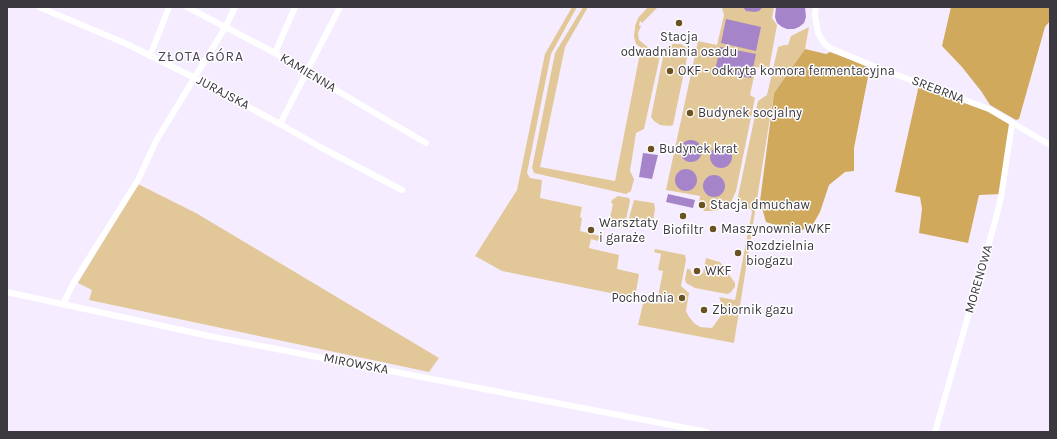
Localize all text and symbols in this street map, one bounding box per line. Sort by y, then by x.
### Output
marker: Stacja odwadniania osadu [674,18,684,28]
place label: Stacja odwadniania osadu [621,29,737,60]
district label: ZŁOTA GÓRA [158,49,244,65]
street label: KAMIENNA [277,50,339,96]
place label: OKF - odkryta komora fermentacyjna [678,63,895,79]
marker: OKF - odkryta komora fermentacyjna [665,66,675,76]
street label: JURAJSKA [194,73,252,113]
street label: SREBRNA [909,73,967,107]
place label: Budynek socjalny [698,105,802,121]
marker: Budynek socjalny [685,108,695,118]
place label: Budynek krat [659,141,738,157]
marker: Budynek krat [646,144,656,154]
place label: Stacja dmuchaw [710,197,810,213]
marker: Stacja dmuchaw [697,200,707,210]
marker: Biofiltr [678,211,688,221]
place label: Warsztaty i garaże [599,215,658,246]
place label: Maszynownia WKF [721,221,831,237]
place label: Biofiltr [663,222,703,238]
marker: Maszynownia WKF [708,224,718,234]
marker: Warsztaty i garaże [586,225,596,235]
place label: Rozdzielnia biogazu [746,238,814,269]
street label: MORENOWA [962,243,996,315]
marker: Rozdzielnia biogazu [733,248,743,258]
place label: WKF [705,263,731,279]
marker: WKF [692,266,702,276]
place label: Pochodnia [611,290,674,306]
marker: Pochodnia [677,293,687,303]
place label: Zbiornik gazu [712,302,794,318]
marker: Zbiornik gazu [699,305,709,315]
street label: MIROWSKA [322,350,390,378]

